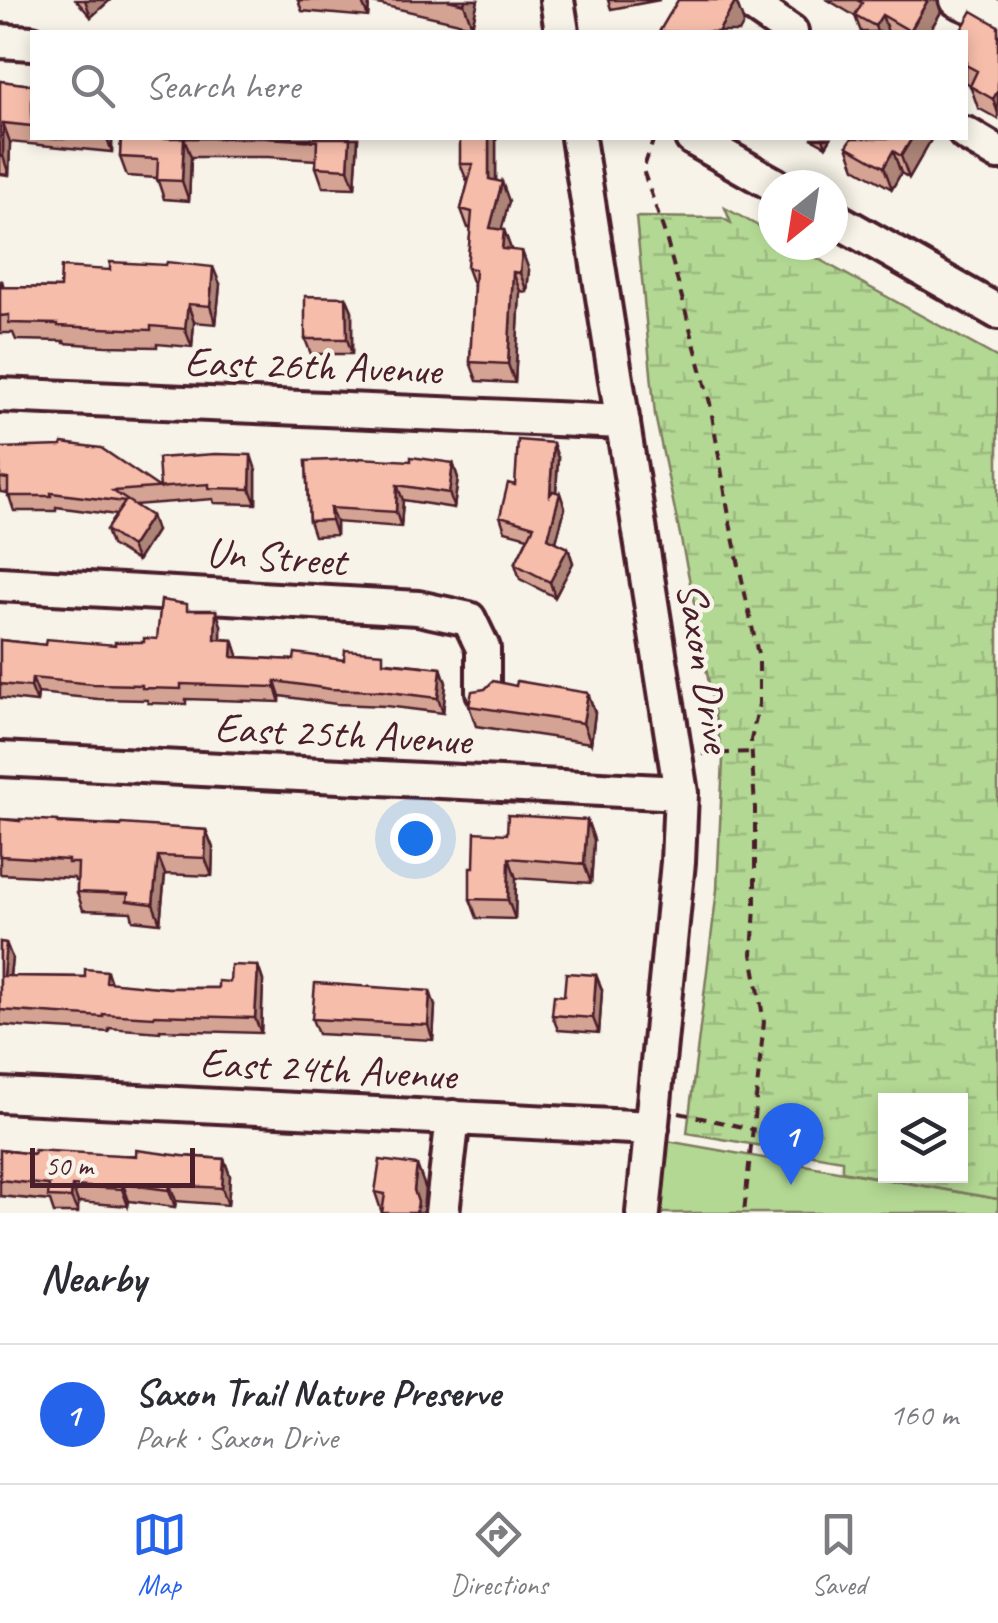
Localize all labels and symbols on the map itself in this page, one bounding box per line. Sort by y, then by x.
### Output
north arrow [758,170,848,260]
street label: East 26th Avenue [184,335,445,397]
street label: Un Street [204,526,352,589]
street label: Saxon Drive [664,578,744,759]
street label: East 25th Avenue [213,701,475,767]
your location [390,813,441,864]
street label: East 24th Avenue [198,1036,460,1102]
pin: 1 [758,1102,824,1185]
scale bar [30,1143,195,1188]

